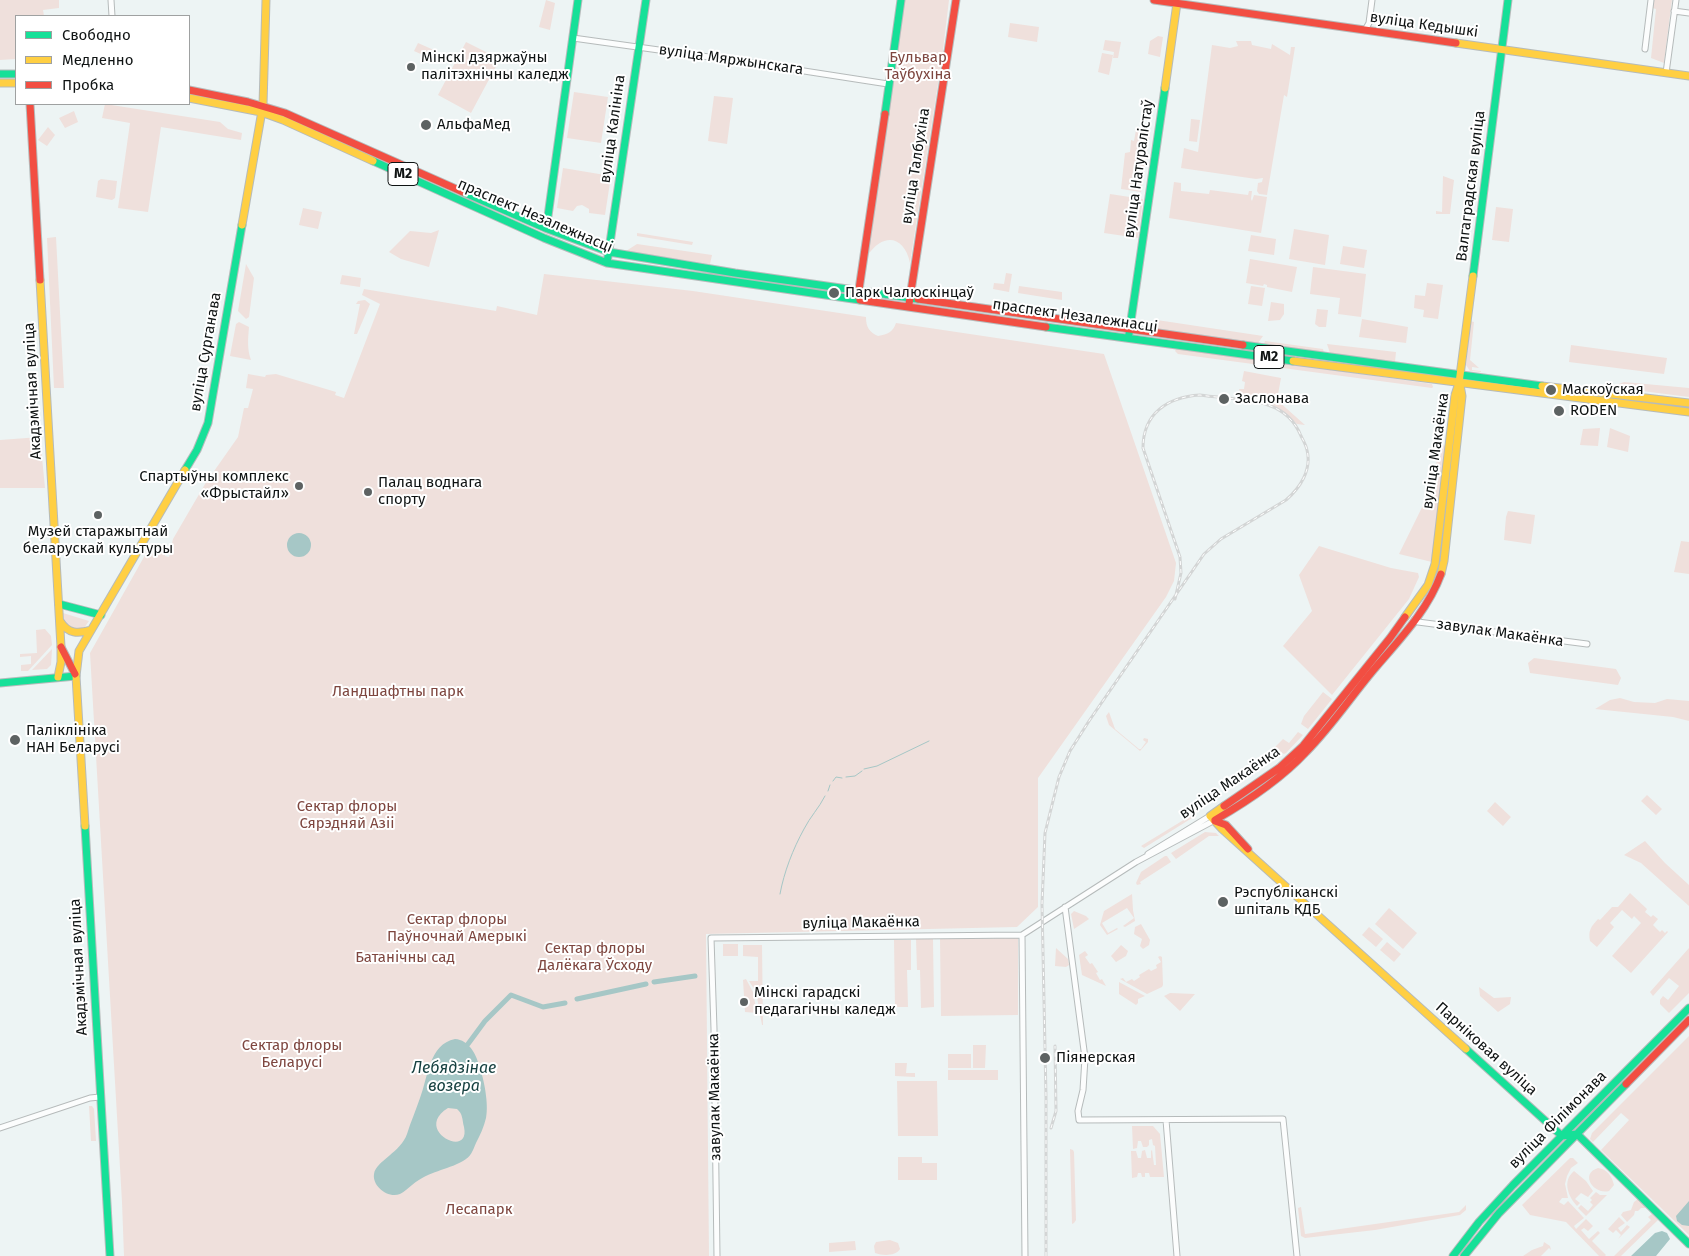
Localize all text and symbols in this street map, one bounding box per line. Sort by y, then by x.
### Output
street label: вуліца Кедышкі [1369,8,1479,42]
legend [15,15,190,105]
text: Свободно [62,26,131,44]
street label: вуліца Мяржынскага [658,41,804,79]
place label: Мінскі дзяржаўны палітэхнічны каледж [421,49,569,84]
park label: Бульвар Таўбухіна [885,49,951,84]
text: Медленно [62,51,134,69]
marker: Мінскі дзяржаўны палітэхнічны каледж [405,61,417,73]
street label: вуліца Калініна [596,74,630,184]
text: Пробка [62,76,114,94]
street label: вуліца Натуралістаў [1120,98,1158,240]
street label: вуліца Талбухіна [898,107,934,225]
street label: Валгаградская вуліца [1453,109,1489,263]
place label: АльфаМед [437,116,510,134]
marker: АльфаМед [419,118,433,132]
road number: М2 [388,162,418,185]
street label: праспект Незалежнасці [455,175,615,257]
place label: Парк Чалюскінцаў [845,284,974,302]
marker: Парк Чалюскінцаў [827,286,841,300]
street label: вуліца Сурганава [187,291,225,413]
street label: праспект Незалежнасці [991,295,1159,337]
street label: Акадэмічная вуліца [20,322,46,460]
road number: М2 [1254,346,1284,368]
place label: Маскоўская [1562,381,1644,399]
marker: Маскоўская [1544,383,1558,397]
place label: Заслонава [1235,390,1309,408]
marker: Заслонава [1217,392,1231,406]
street label: вуліца Макаёнка [1419,392,1453,510]
place label: RODEN [1570,402,1617,420]
marker: RODEN [1552,404,1566,418]
place label: Спартыўны комплекс «Фрыстайл» [139,468,289,503]
place label: Палац воднага спорту [378,474,482,509]
marker: Спартыўны комплекс «Фрыстайл» [293,480,305,492]
marker: Палац воднага спорту [362,486,374,498]
marker: Музей старажытнай беларускай культуры [92,509,104,521]
place label: Музей старажытнай беларускай культуры [23,523,173,558]
street label: завулак Макаёнка [1435,615,1565,651]
park label: Ландшафтны парк [332,683,464,701]
place label: Паліклініка НАН Беларусі [26,722,120,757]
marker: Паліклініка НАН Беларусі [8,733,22,747]
street label: вуліца Макаёнка [1176,743,1284,823]
park label: Сектар флоры Сярэдняй Азіі [297,798,397,833]
place label: Рэспубліканскі шпіталь КДБ [1234,884,1338,919]
marker: Рэспубліканскі шпіталь КДБ [1216,895,1230,909]
street label: Акадэмічная вуліца [66,898,92,1036]
park label: Сектар флоры Паўночнай Амерыкі [387,911,527,946]
street label: вуліца Макаёнка [802,913,920,933]
park label: Сектар флоры Далёкага Ўсходу [538,940,652,975]
park label: Батанічны сад [355,949,455,967]
place label: Мінскі гарадскі педагагічны каледж [754,984,896,1019]
marker: Мінскі гарадскі педагагічны каледж [738,996,750,1008]
street label: Парніковая вуліца [1431,999,1541,1099]
street label: завулак Макаёнка [705,1033,725,1161]
park label: Сектар флоры Беларусі [242,1037,342,1072]
place label: Піянерская [1056,1049,1136,1067]
marker: Піянерская [1038,1051,1052,1065]
water label: Лебядзінае возера [412,1059,496,1097]
street label: вуліца Філімонава [1505,1067,1611,1173]
park label: Лесапарк [446,1201,512,1219]

